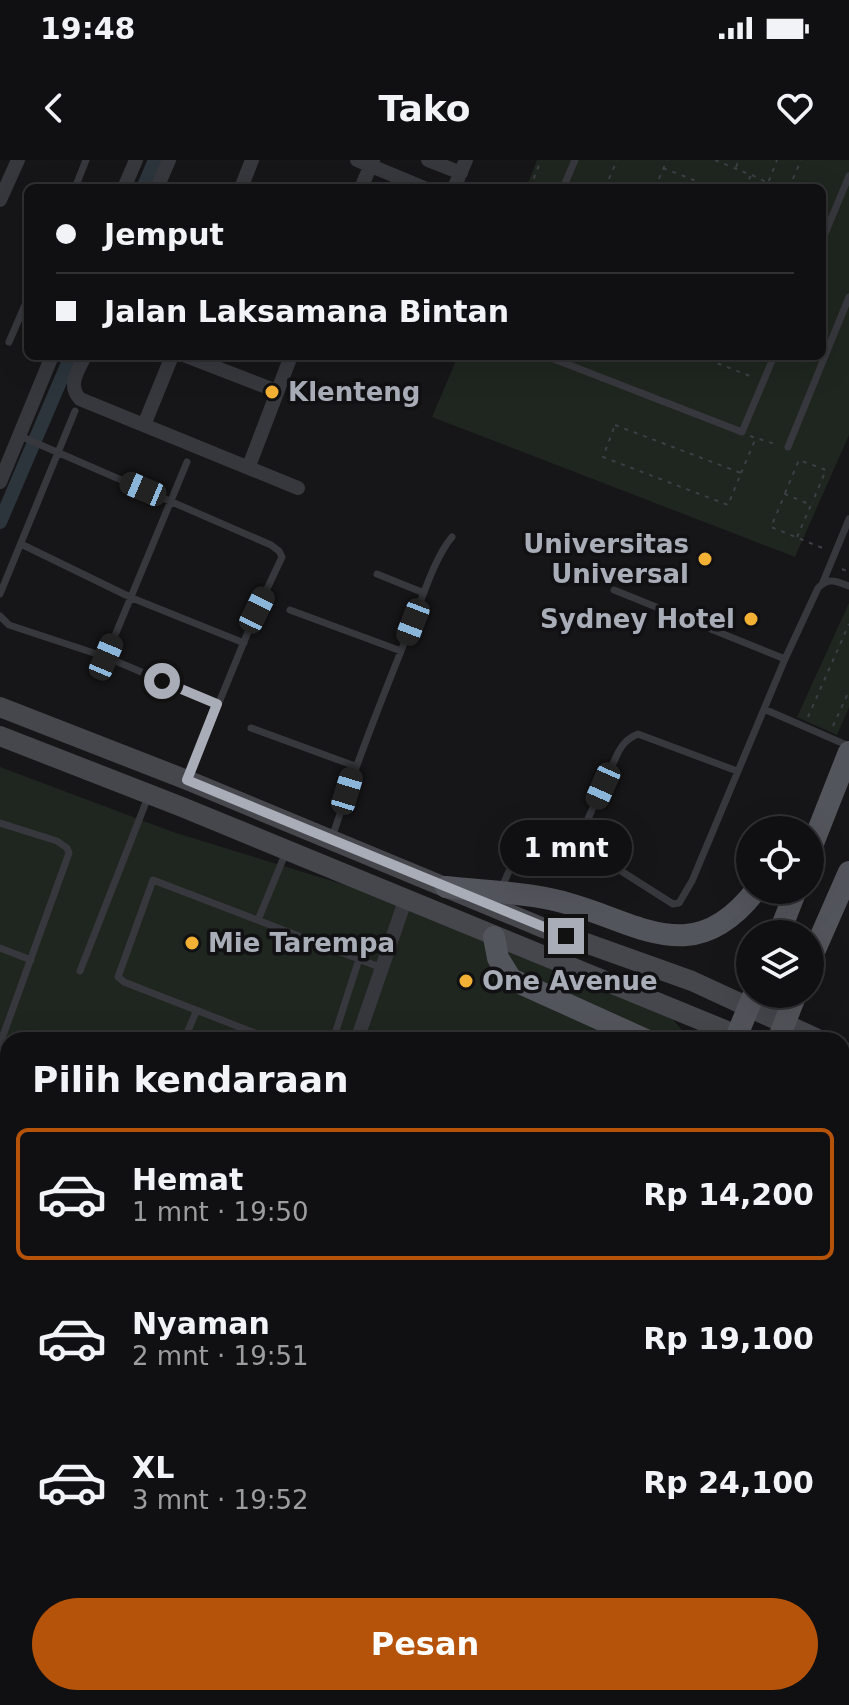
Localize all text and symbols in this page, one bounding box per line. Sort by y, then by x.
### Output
text: 19:48 [40,11,136,46]
icon: back [32,86,76,130]
icon: heart [773,86,817,130]
text: Tako [379,88,470,129]
text: Jemput [104,217,224,252]
text: Jalan Laksamana Bintan [104,294,509,329]
place label: Klenteng [288,377,420,407]
marker: Klenteng [263,383,281,401]
car [116,469,170,509]
place label: Universitas Universal [523,529,689,589]
marker: Universitas Universal [696,550,714,568]
car [236,583,278,637]
car [393,595,433,649]
place label: Sydney Hotel [540,604,735,634]
marker: Sydney Hotel [742,610,760,628]
car [86,630,126,684]
route start [144,663,180,699]
car [582,759,624,813]
car [329,765,365,817]
map controls [736,816,824,1008]
button: locate [736,816,824,904]
callout: 1 mnt [500,820,632,876]
text: 1 mnt [523,833,609,863]
route end [548,918,584,954]
button: layers [736,920,824,1008]
place label: Mie Tarempa [208,928,395,958]
marker: Mie Tarempa [183,934,201,952]
place label: One Avenue [482,966,658,996]
marker: One Avenue [457,972,475,990]
text: Pilih kendaraan [32,1059,349,1100]
icon: car [36,1158,108,1230]
text: Hemat [132,1162,243,1197]
text: Rp 14,200 [643,1177,814,1212]
text: 1 mnt · 19:50 [132,1197,309,1227]
icon: car [36,1302,108,1374]
text: Nyaman [132,1306,270,1341]
text: Rp 19,100 [643,1321,814,1356]
text: 2 mnt · 19:51 [132,1341,309,1371]
icon: car [36,1446,108,1518]
text: XL [132,1450,174,1485]
text: Rp 24,100 [643,1465,814,1500]
text: 3 mnt · 19:52 [132,1485,309,1515]
button: Pesan [32,1598,818,1690]

